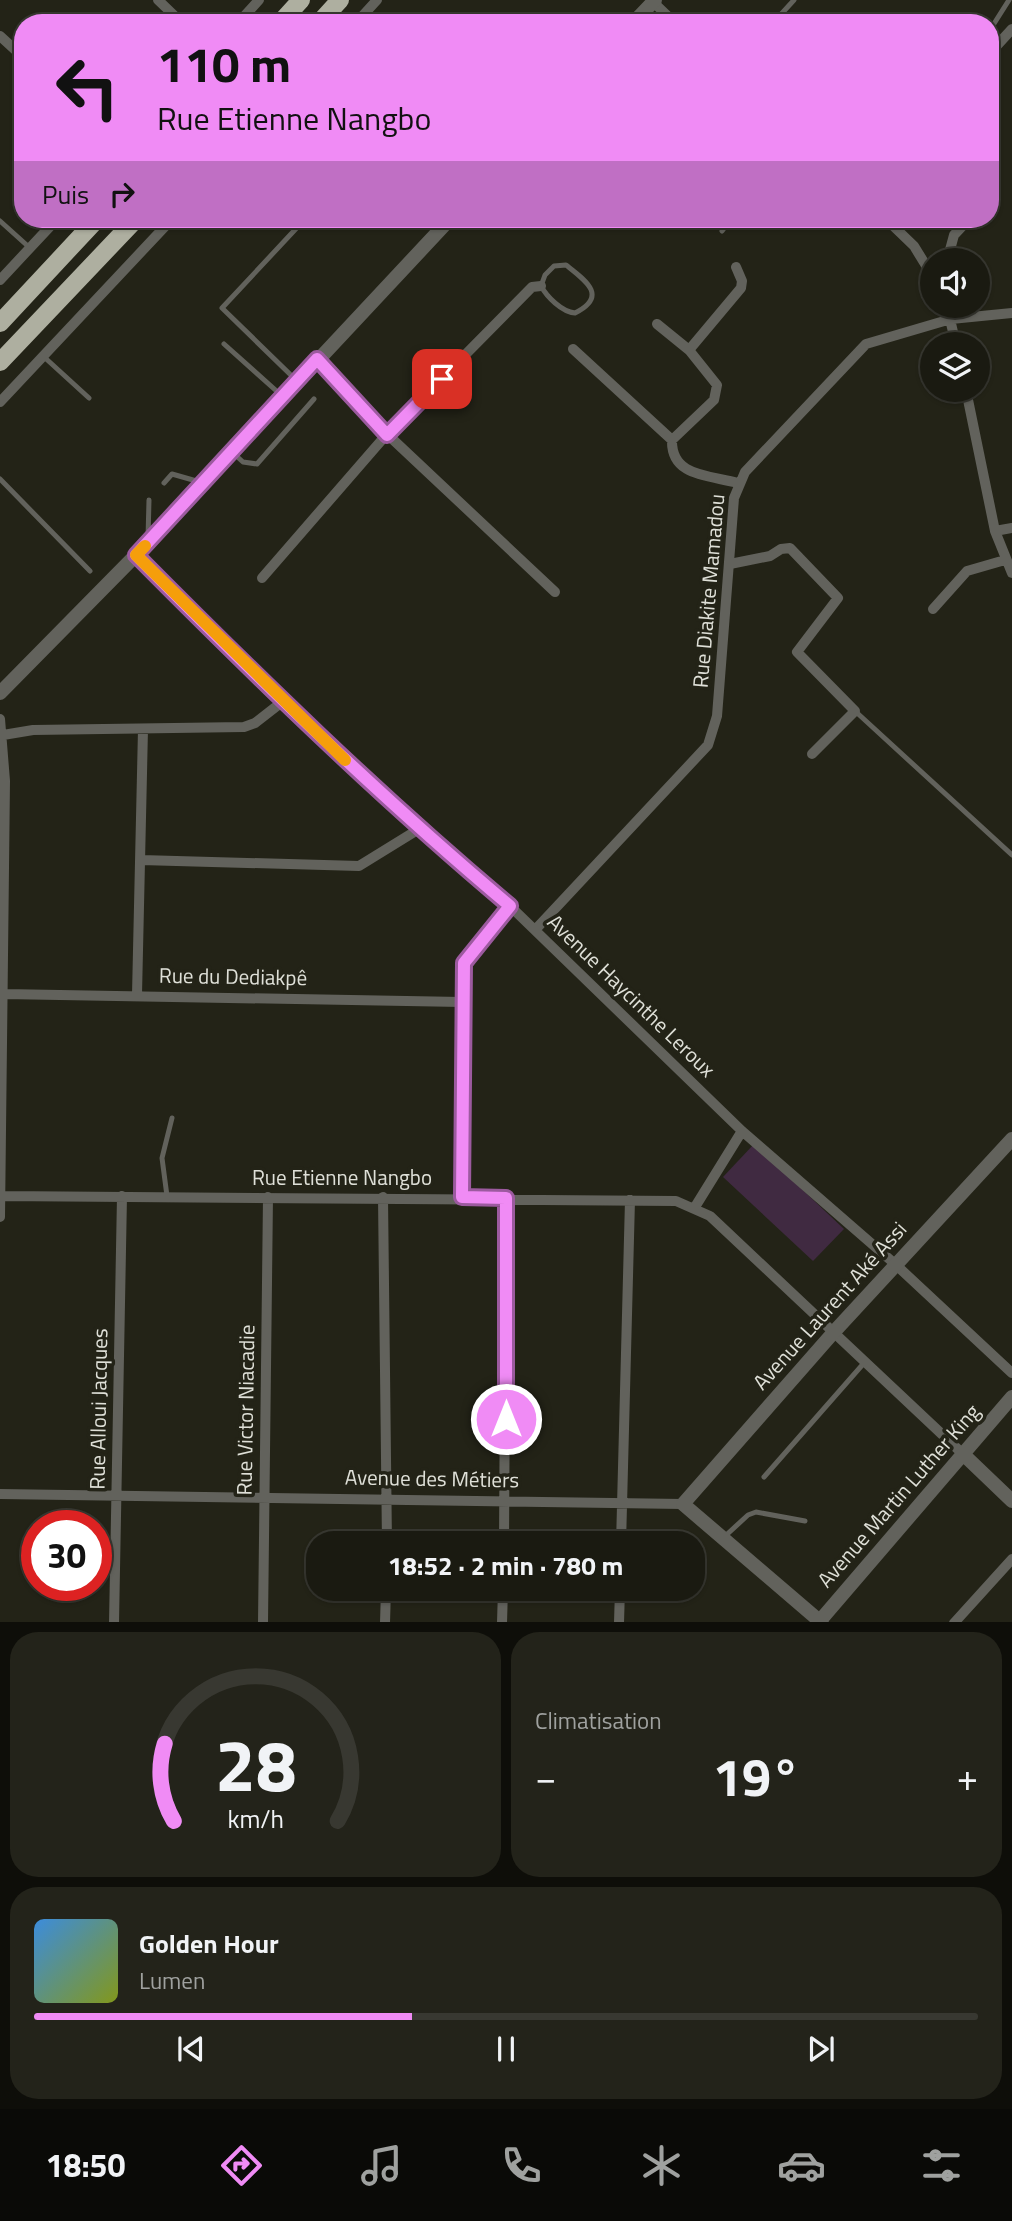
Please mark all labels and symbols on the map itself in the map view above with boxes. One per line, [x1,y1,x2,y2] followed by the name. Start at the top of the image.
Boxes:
[412,349,472,409] pin
[684,493,732,689] street label: Rue Diakite Mamadou
[540,906,723,1085] street label: Avenue Haycinthe Leroux
[159,959,307,993] street label: Rue du Dediakpê
[252,1161,432,1193] street label: Rue Etienne Nangbo
[745,1214,914,1397] street label: Avenue Laurent Aké Assi
[228,1324,262,1496] street label: Rue Victor Niacadie
[81,1328,115,1490] street label: Rue Alloui Jacques
[469,1382,543,1456] position arrow
[809,1396,987,1594] street label: Avenue Martin Luther King
[345,1460,519,1496] street label: Avenue des Métiers
[21,1510,112,1601] speed limit sign: 30

